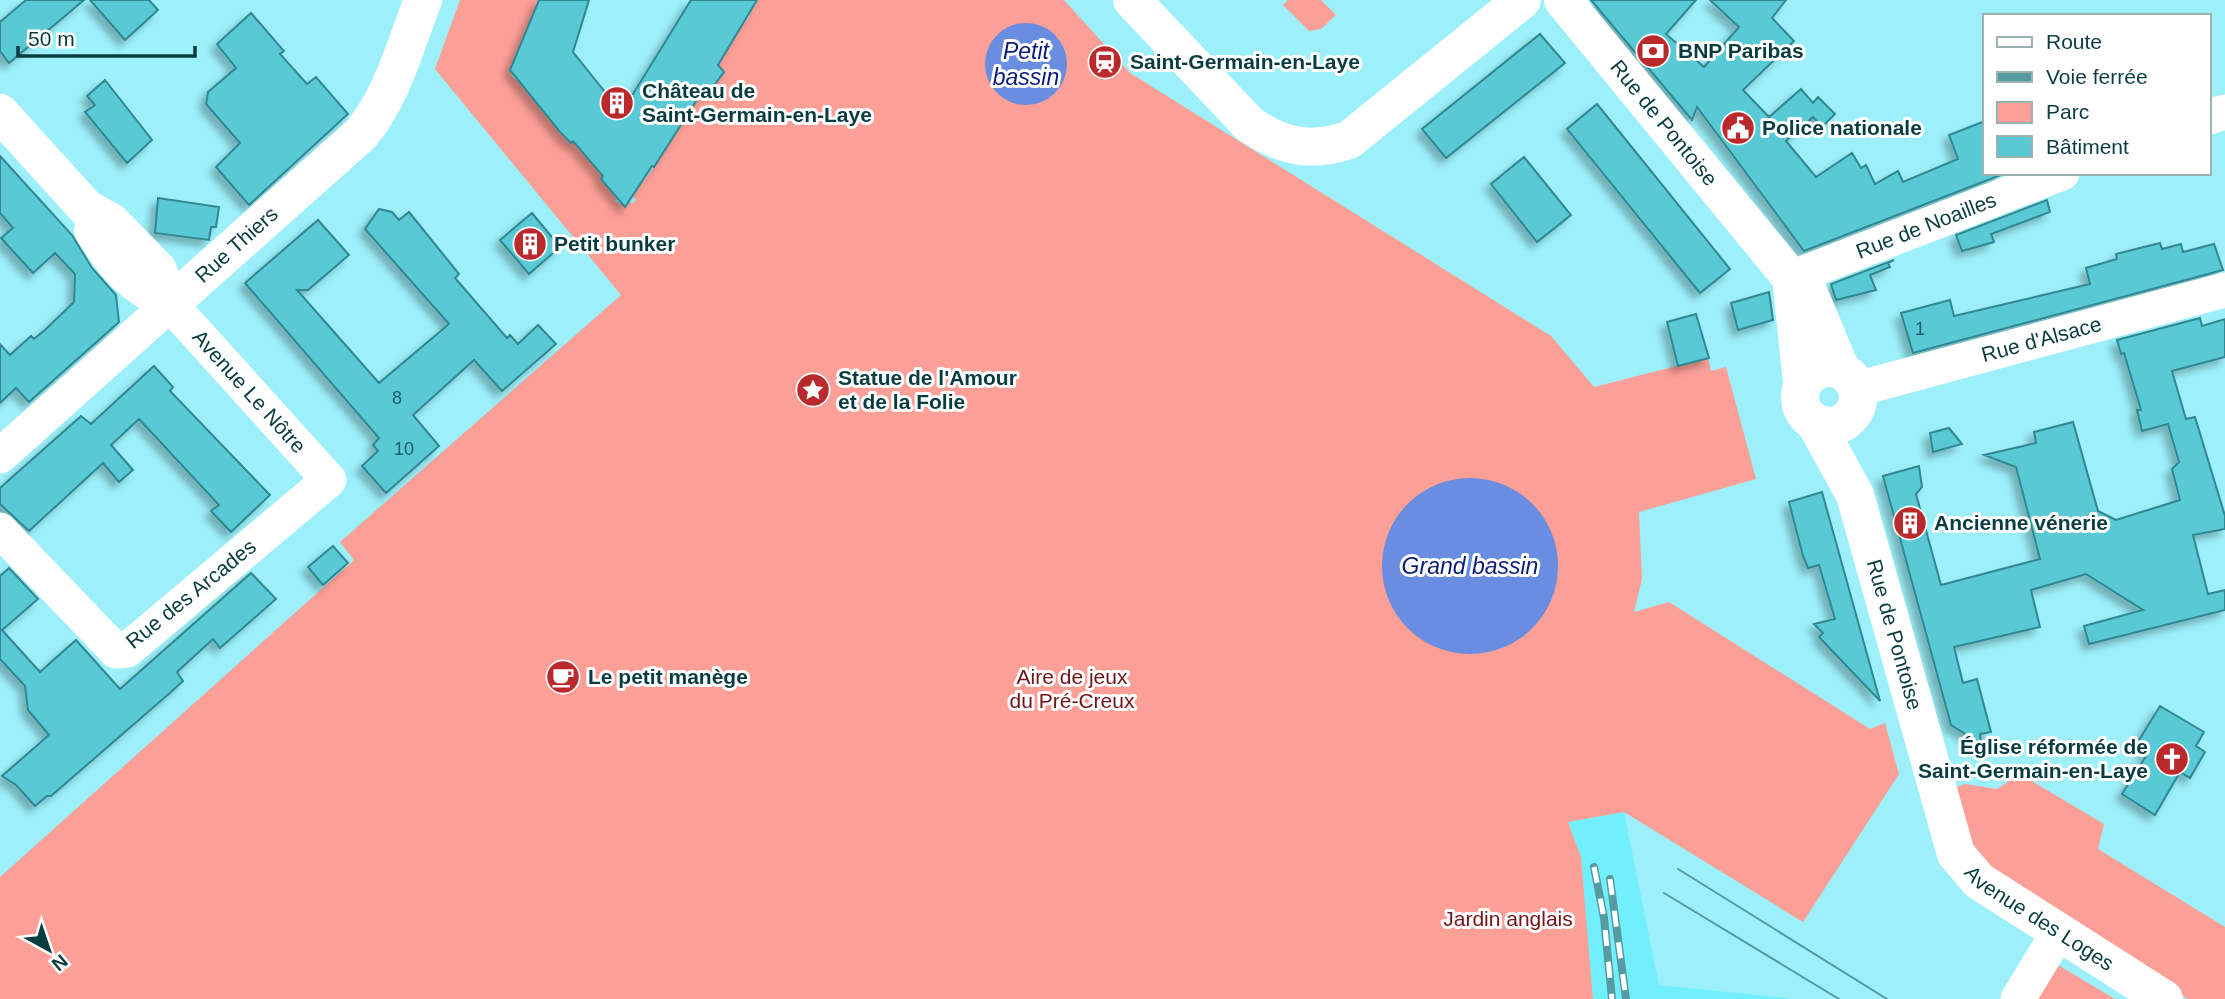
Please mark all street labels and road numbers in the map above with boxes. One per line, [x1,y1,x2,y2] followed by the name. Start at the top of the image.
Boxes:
[1606,55,1722,190] street label: Rue de Pontoise
[1853,188,1999,263] street label: Rue de Noailles
[190,202,282,287] street label: Rue Thiers
[1979,312,2104,366] street label: Rue d'Alsace
[188,325,311,457] street label: Avenue Le Nôtre
[121,534,260,653] street label: Rue des Arcades
[1863,557,1927,712] street label: Rue de Pontoise
[1960,861,2118,975] street label: Avenue des Loges

